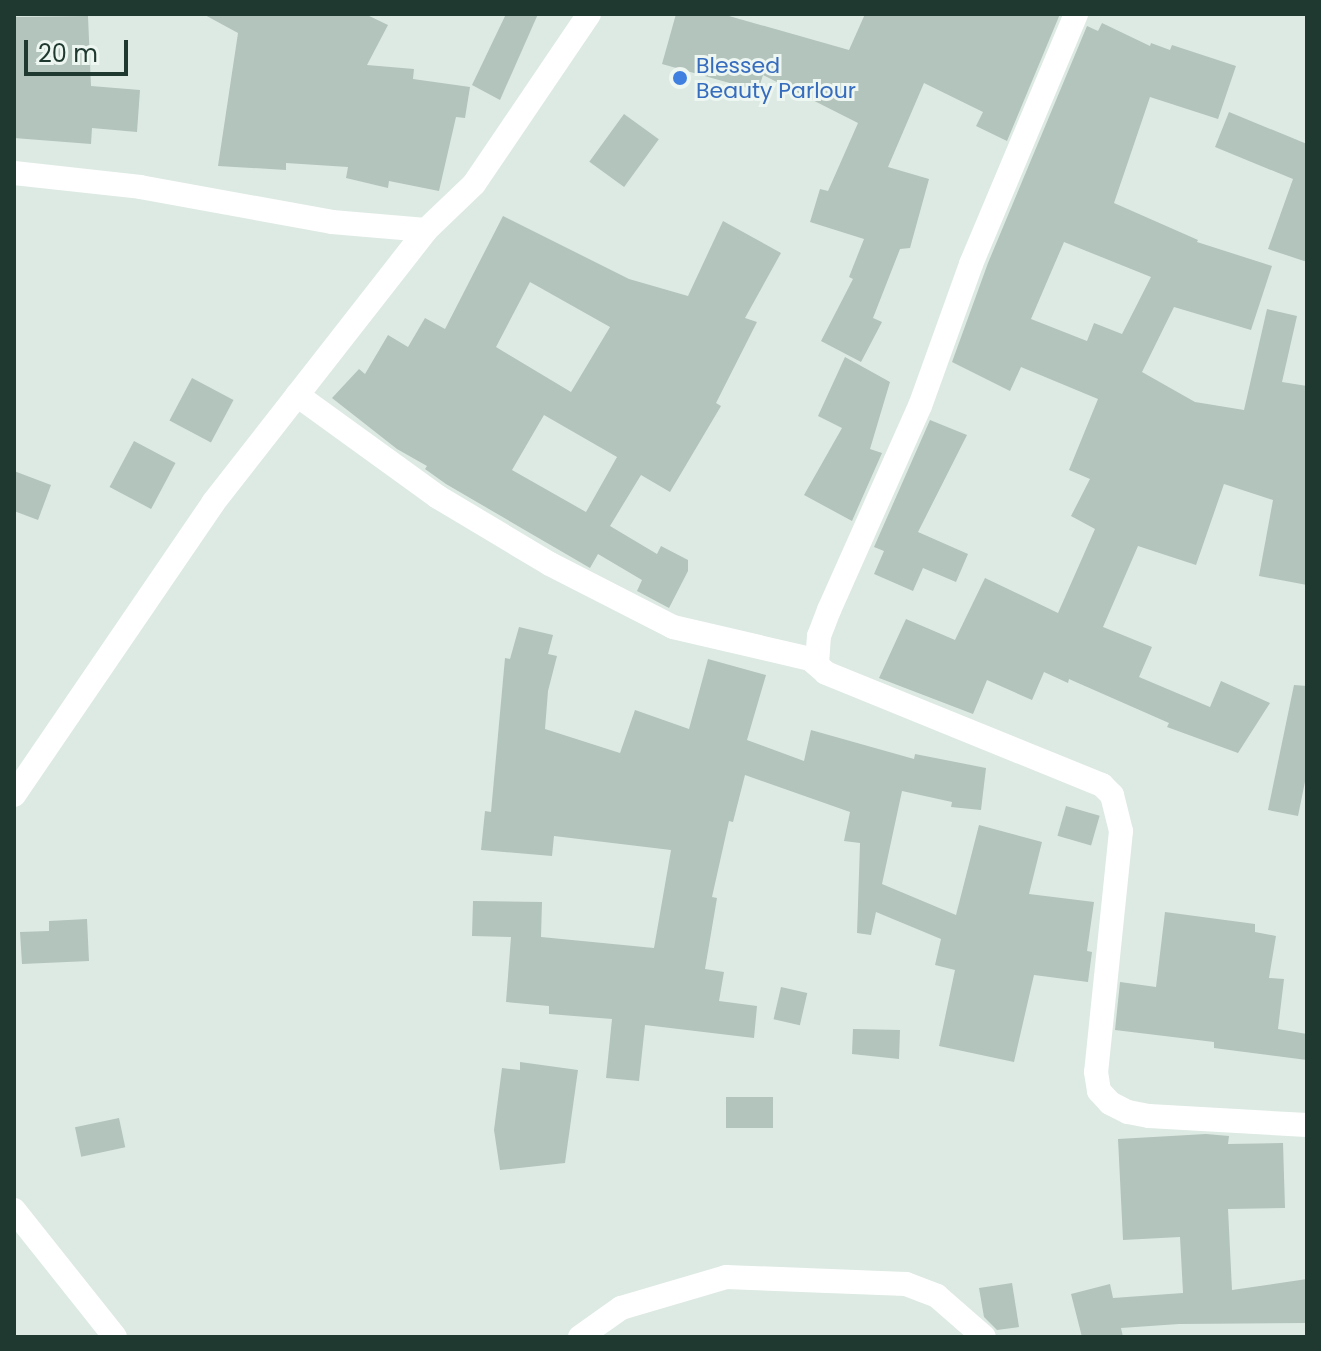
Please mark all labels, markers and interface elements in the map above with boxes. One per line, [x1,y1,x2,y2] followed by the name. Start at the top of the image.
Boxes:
[28,24,132,74] scale bar
[38,37,98,70] text: 20 m
[696,52,856,104] place label: Blessed Beauty Parlour
[671,69,689,87] marker: Blessed Beauty Parlour

